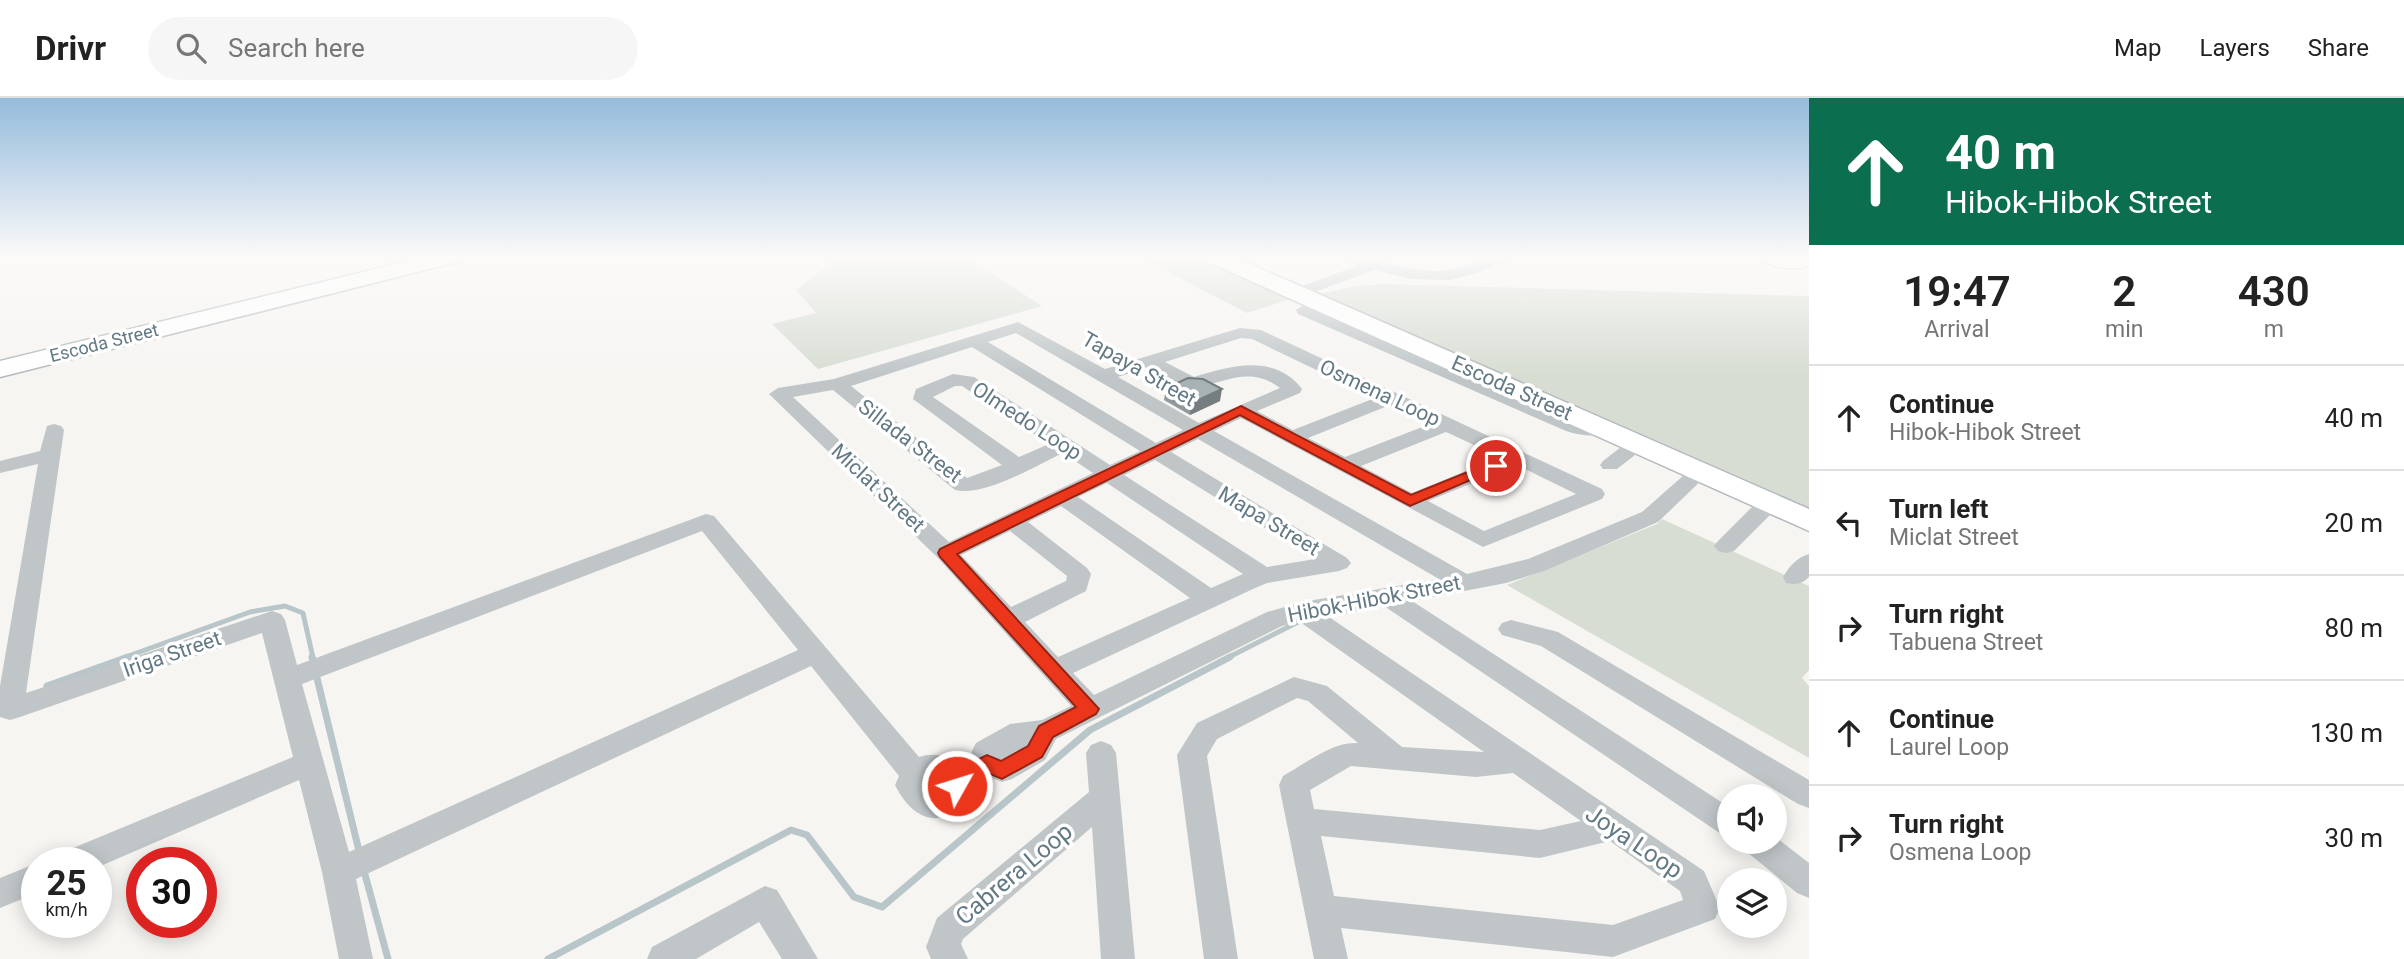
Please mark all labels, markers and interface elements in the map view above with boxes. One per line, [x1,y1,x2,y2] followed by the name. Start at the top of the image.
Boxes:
[148,17,638,80] search box
[35,29,106,68] text: Drivr
[172,29,210,67] icon: search
[228,33,365,63] text: Search here
[2114,34,2162,62] text: Map
[2200,34,2270,62] text: Layers
[2308,34,2369,62] text: Share
[1945,124,2056,181] text: 40 m
[1830,126,1921,217] icon: ahead
[1945,183,2212,221] text: Hibok-Hibok Street
[1903,267,2011,316] text: 19:47
[2112,267,2136,316] text: 2
[2238,267,2310,316] text: 430
[1924,316,1990,343] text: Arrival
[2105,316,2143,343] text: min
[2264,316,2284,343] text: m
[47,319,160,366] street label: Escoda Street
[1078,327,1200,411] street label: Tapaya Street
[1448,351,1576,425] street label: Escoda Street
[1316,355,1444,431] street label: Osmena Loop
[968,377,1086,465] street label: Olmedo Loop
[1889,389,1994,419] text: Continue
[854,394,966,488] street label: Sillada Street
[1830,399,1868,437] icon: ahead
[2325,403,2383,433] text: 40 m
[1889,419,2081,446] text: Hibok-Hibok Street
[1466,436,1526,496] pin
[827,439,930,537] street label: Miclat Street
[1477,447,1515,485] icon: arrive
[1214,481,1324,561] street label: Mapa Street
[1889,494,1988,524] text: Turn left
[1830,504,1868,542] icon: left
[2325,508,2383,538] text: 20 m
[1889,524,2019,551] text: Miclat Street
[1286,570,1463,628] street label: Hibok-Hibok Street
[1889,599,2004,629] text: Turn right
[1830,609,1868,647] icon: right
[2325,613,2383,643] text: 80 m
[120,626,224,682] street label: Iriga Street
[1889,629,2043,656] text: Tabuena Street
[1889,704,1994,734] text: Continue
[1830,714,1868,752] icon: ahead
[2310,718,2383,748] text: 130 m
[1889,734,2009,761] text: Laurel Loop
[920,749,994,823] position arrow
[1717,784,1787,938] map controls
[1717,784,1787,854] button: sound
[1580,799,1688,885] street label: Joya Loop
[1889,809,2004,839] text: Turn right
[950,817,1078,931] street label: Cabrera Loop
[1830,819,1868,857] icon: right
[2325,823,2383,853] text: 30 m
[1889,839,2032,866] text: Osmena Loop
[126,847,217,938] speed limit sign: 30
[46,863,87,904] text: 25
[1717,868,1787,938] button: layers
[45,899,88,920] text: km/h

